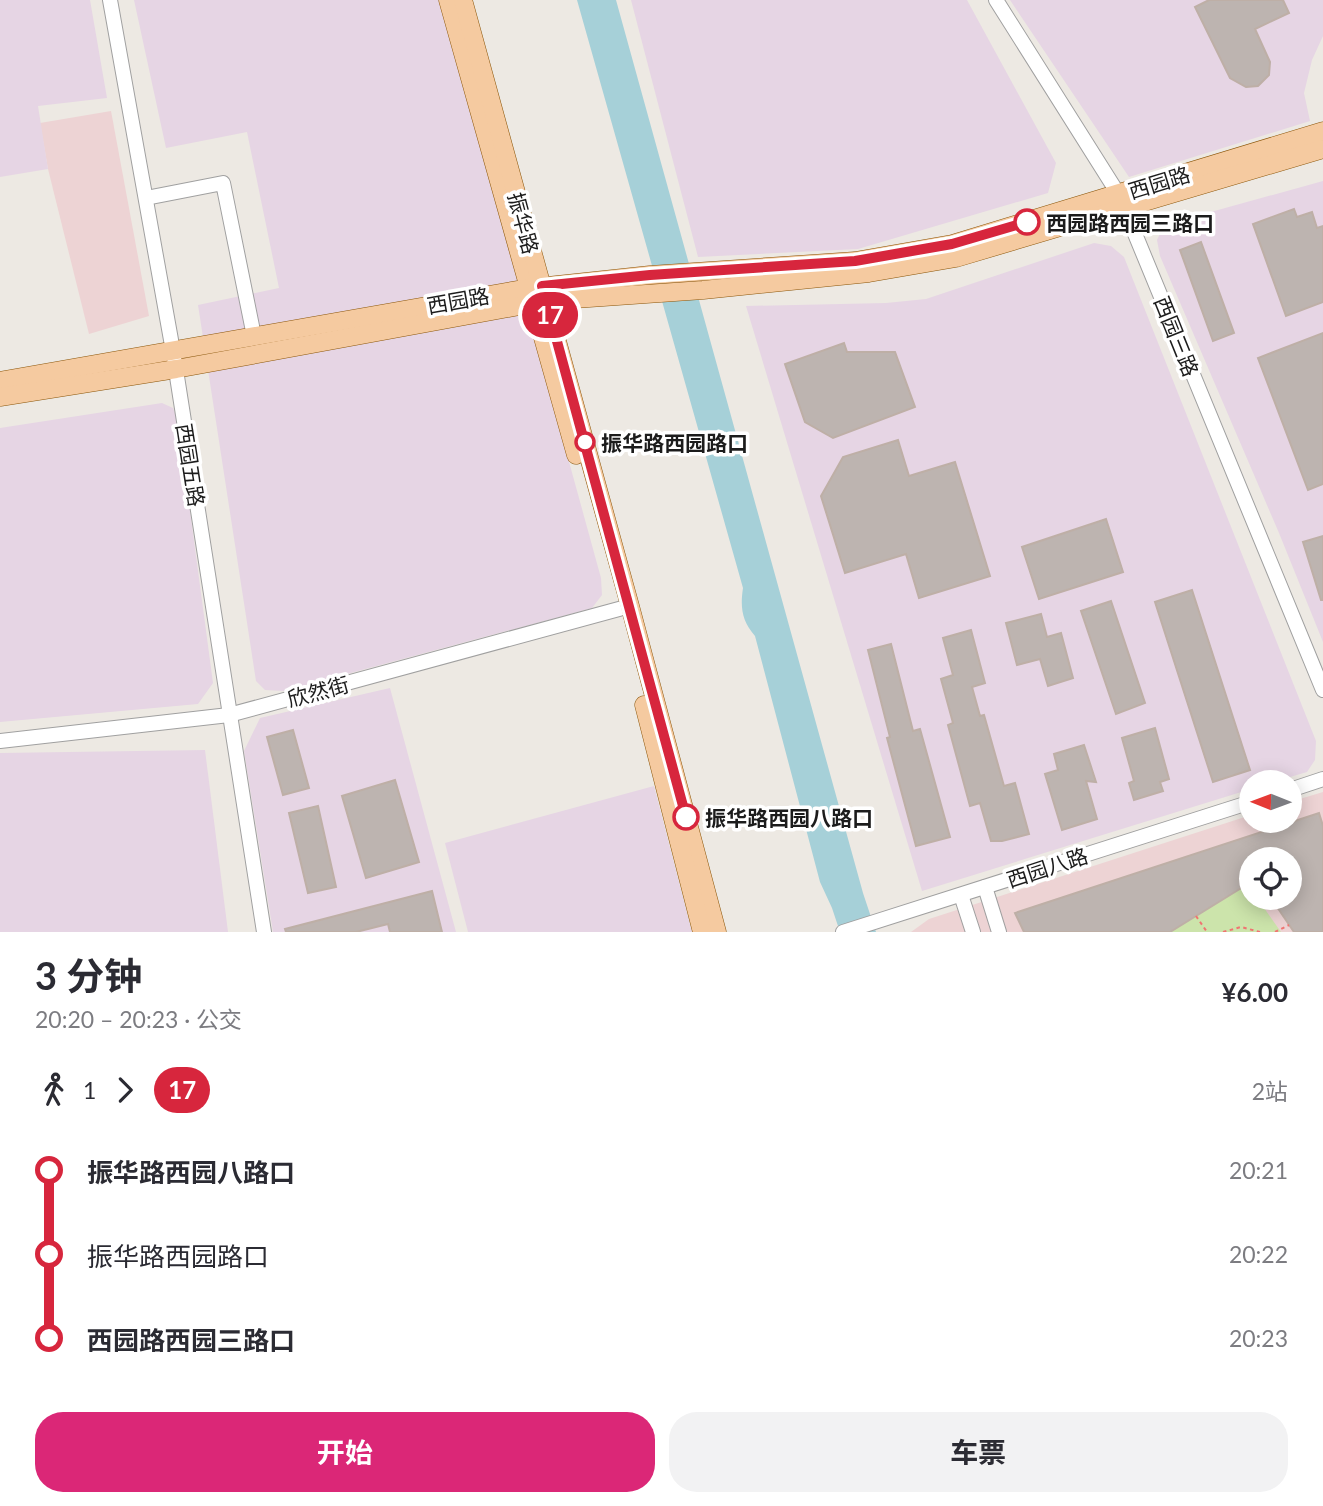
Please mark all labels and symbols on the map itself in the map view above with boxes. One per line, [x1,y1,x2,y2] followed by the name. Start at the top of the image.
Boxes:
[1125,161,1193,203] street label: 西园路
[504,189,544,257] street label: 振华路
[1014,209,1040,235] marker: 西园路西园三路口
[1046,210,1214,235] place label: 西园路西园三路口
[425,282,491,318] street label: 西园路
[518,292,582,338] line badge: 17
[1150,292,1204,380] street label: 西园三路
[172,422,210,508] street label: 西园五路
[601,430,748,455] place label: 振华路西园路口
[575,432,595,452] marker: 振华路西园路口
[284,671,352,711] street label: 欣然街
[1239,770,1302,833] north arrow
[673,804,699,830] marker: 振华路西园八路口
[705,805,873,830] place label: 振华路西园八路口
[1003,842,1091,892] street label: 西园八路

